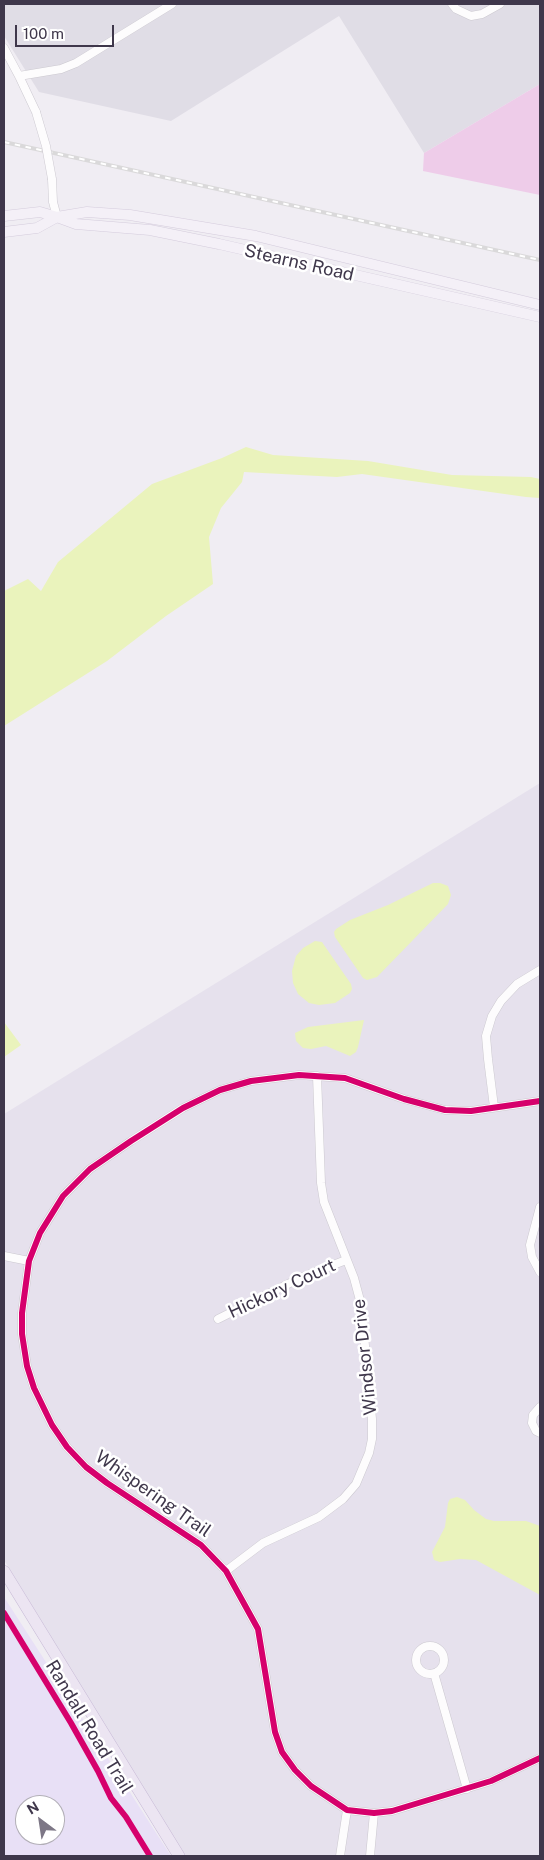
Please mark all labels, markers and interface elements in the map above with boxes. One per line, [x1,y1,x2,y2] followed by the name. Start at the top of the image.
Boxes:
[18,15,116,47] scale bar
[23,25,64,42] text: 100 m
[242,240,356,286] street label: Stearns Road
[225,1255,339,1323] street label: Hickory Court
[348,1298,382,1416] street label: Windsor Drive
[91,1446,215,1542] street label: Whispering Trail
[41,1656,137,1798] street label: Randall Road Trail
[15,1795,65,1845] north arrow
[24,1798,42,1818] text: N

